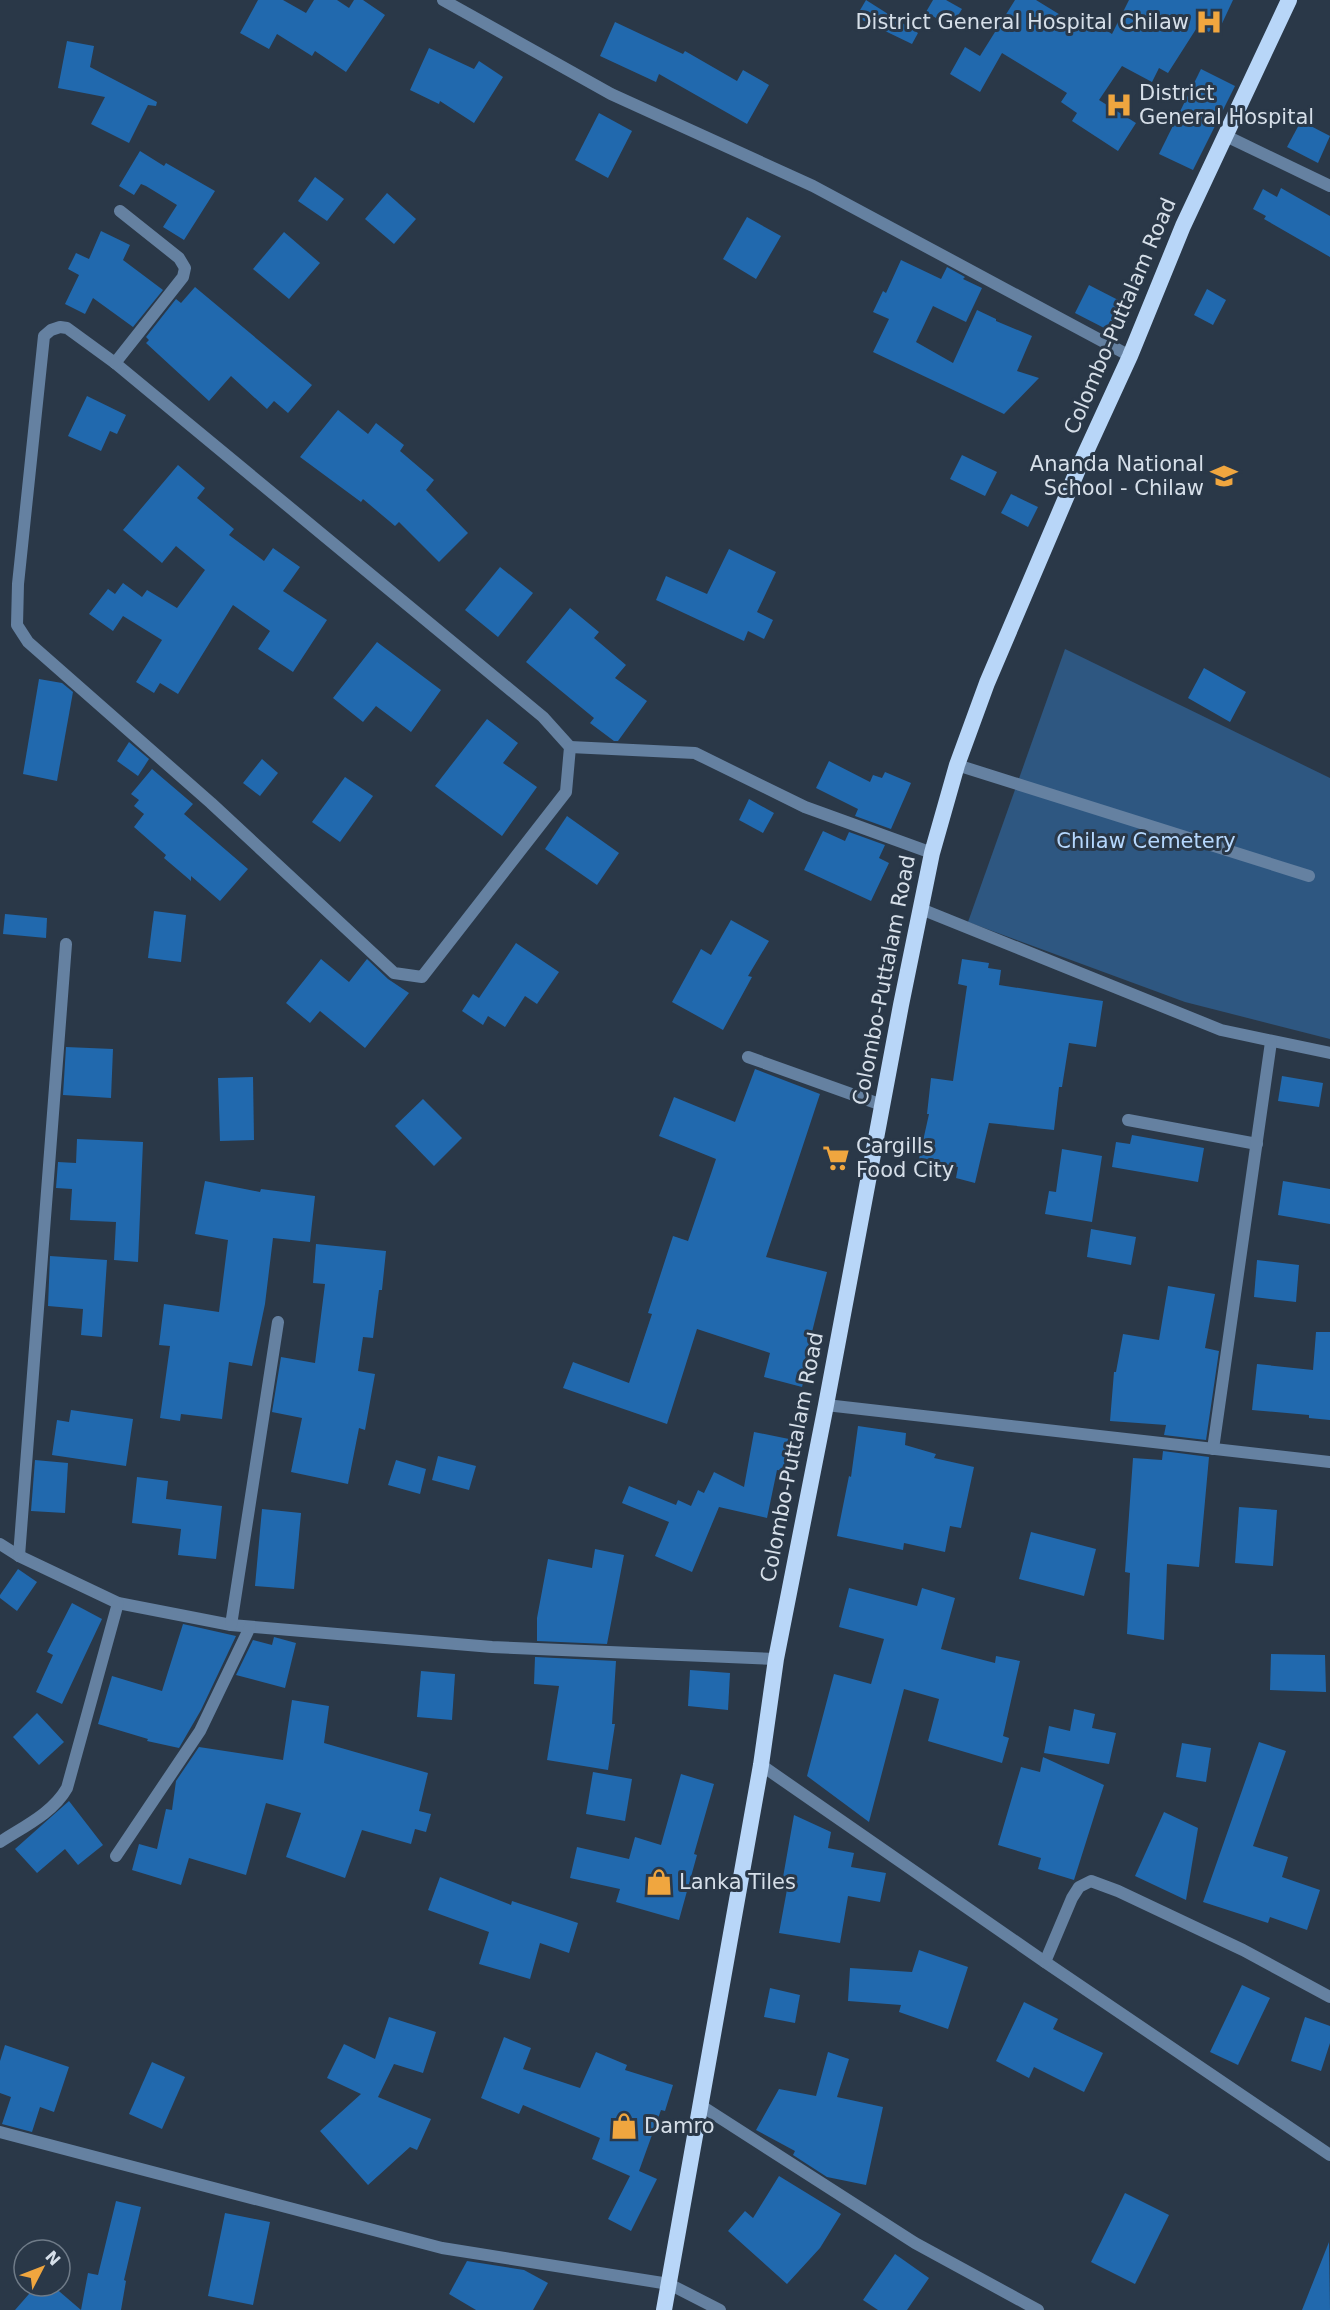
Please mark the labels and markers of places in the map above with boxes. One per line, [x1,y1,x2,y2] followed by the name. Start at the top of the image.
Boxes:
[1194,7,1224,37] hospital icon: District General Hospital Chilaw
[855,10,1189,34] place label: District General Hospital Chilaw
[1139,81,1314,129] place label: District General Hospital
[1104,90,1134,120] hospital icon: District General Hospital
[1030,452,1204,500] place label: Ananda National School - Chilaw
[1209,461,1239,491] school or university icon: Ananda National School - Chilaw
[856,1134,954,1182] place label: Cargills Food City
[821,1143,851,1173] supermarket icon: Cargills Food City
[644,1867,674,1897] shop icon: Lanka Tiles
[679,1870,796,1894] place label: Lanka Tiles
[609,2111,639,2141] shop icon: Damro
[644,2114,715,2138] place label: Damro

